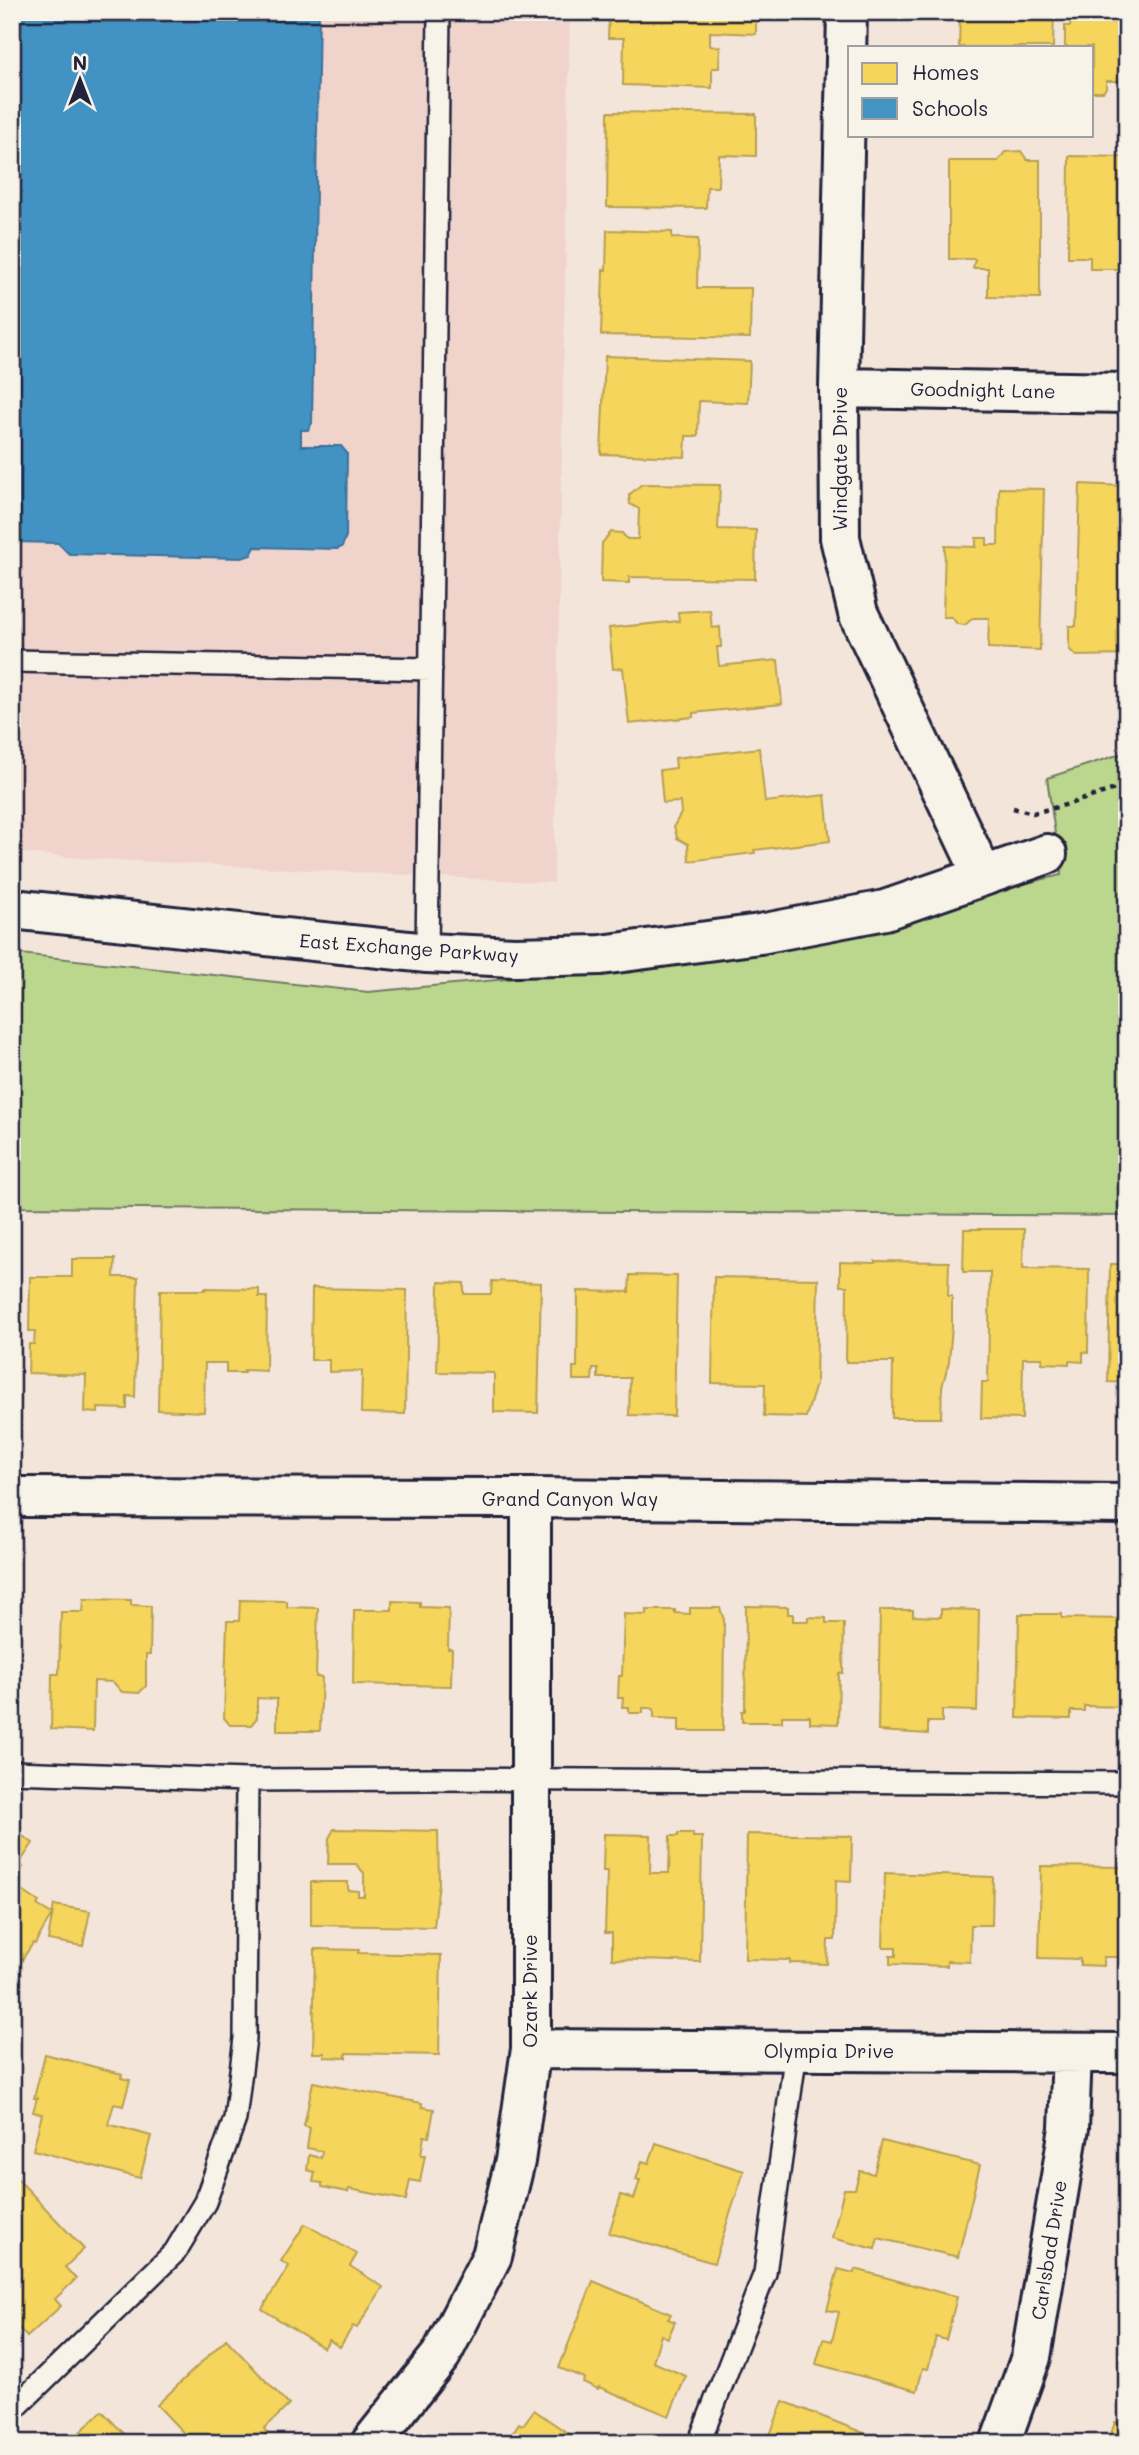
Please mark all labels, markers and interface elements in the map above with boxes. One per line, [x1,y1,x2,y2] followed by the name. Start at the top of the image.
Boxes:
[46,46,116,116] north arrow
[848,46,1094,136] legend
[73,50,87,75] text: N
[912,58,979,85] text: Homes
[912,94,988,121] text: Schools
[910,376,1056,403] street label: Goodnight Lane
[827,387,852,531] street label: Windgate Drive
[299,927,519,968] street label: East Exchange Parkway
[482,1486,658,1511] street label: Grand Canyon Way
[517,1934,542,2048] street label: Ozark Drive
[764,2038,894,2063] street label: Olympia Drive
[1025,2178,1072,2322] street label: Carlsbad Drive

